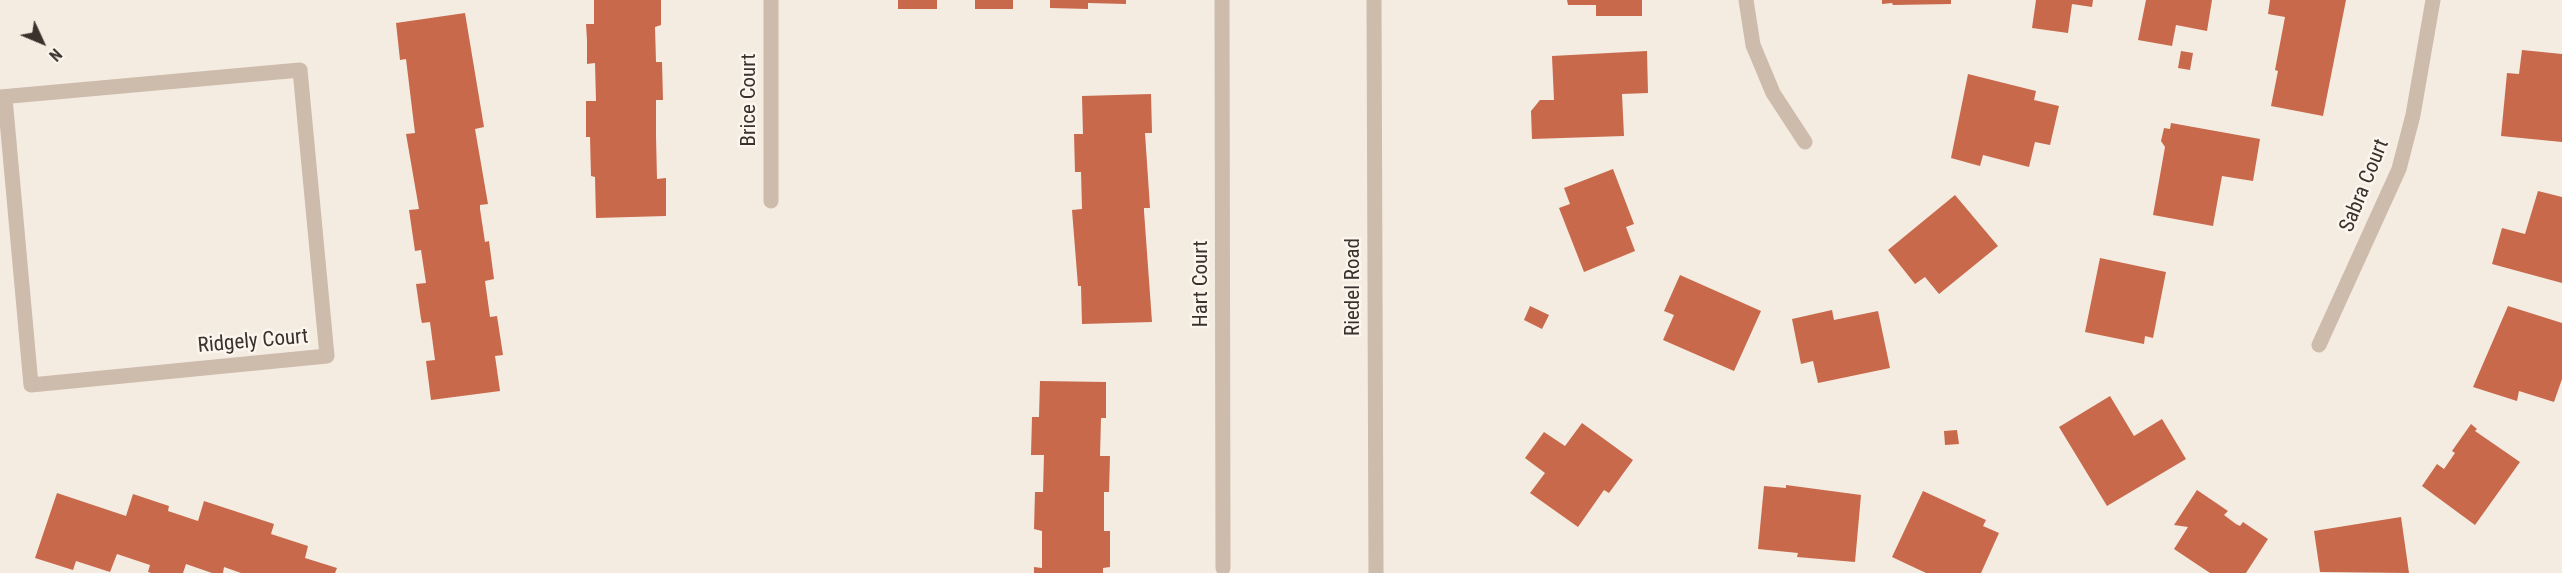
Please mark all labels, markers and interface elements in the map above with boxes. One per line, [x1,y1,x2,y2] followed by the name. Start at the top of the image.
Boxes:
[12,12,72,72] north arrow
[45,45,66,65] text: N
[737,54,763,146] street label: Brice Court
[2335,136,2395,236] street label: Sabra Court
[1341,238,1367,336] street label: Riedel Road
[1189,241,1215,327] street label: Hart Court
[197,325,309,359] street label: Ridgely Court

